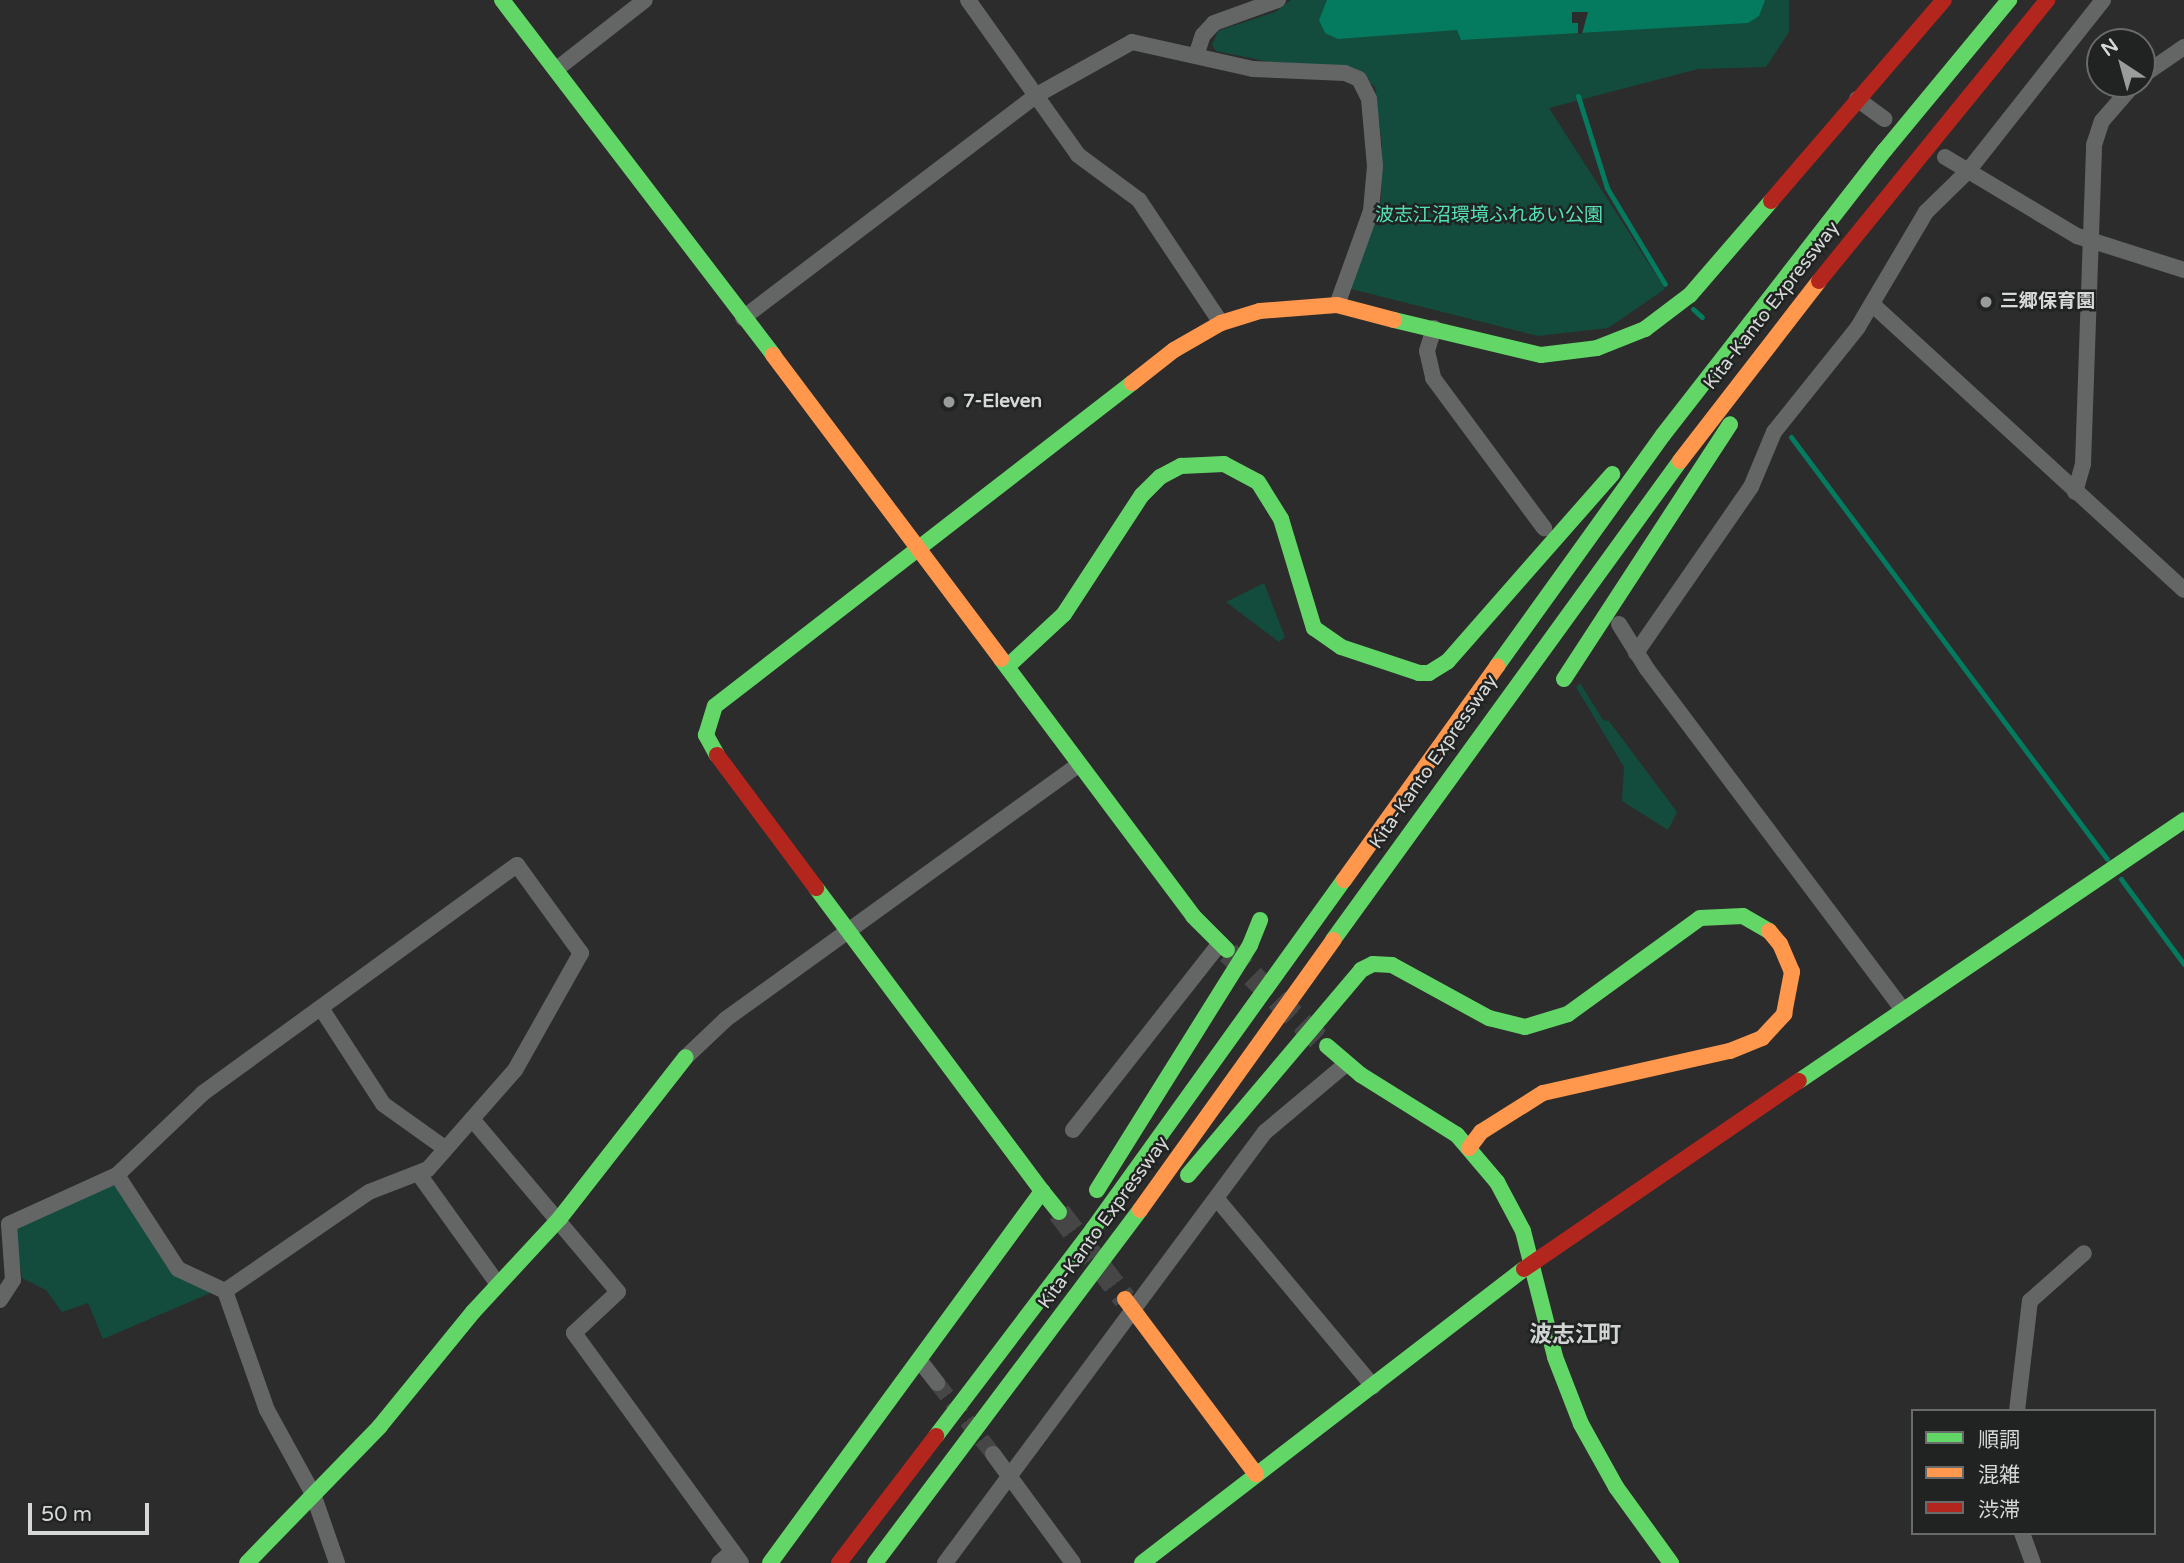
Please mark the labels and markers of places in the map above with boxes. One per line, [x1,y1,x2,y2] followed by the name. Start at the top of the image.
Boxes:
[2000,291,2095,313] place label: 三郷保育園
[1978,294,1994,310] marker: 三郷保育園
[963,391,1042,413] place label: 7-Eleven
[941,394,957,410] marker: 7-Eleven

